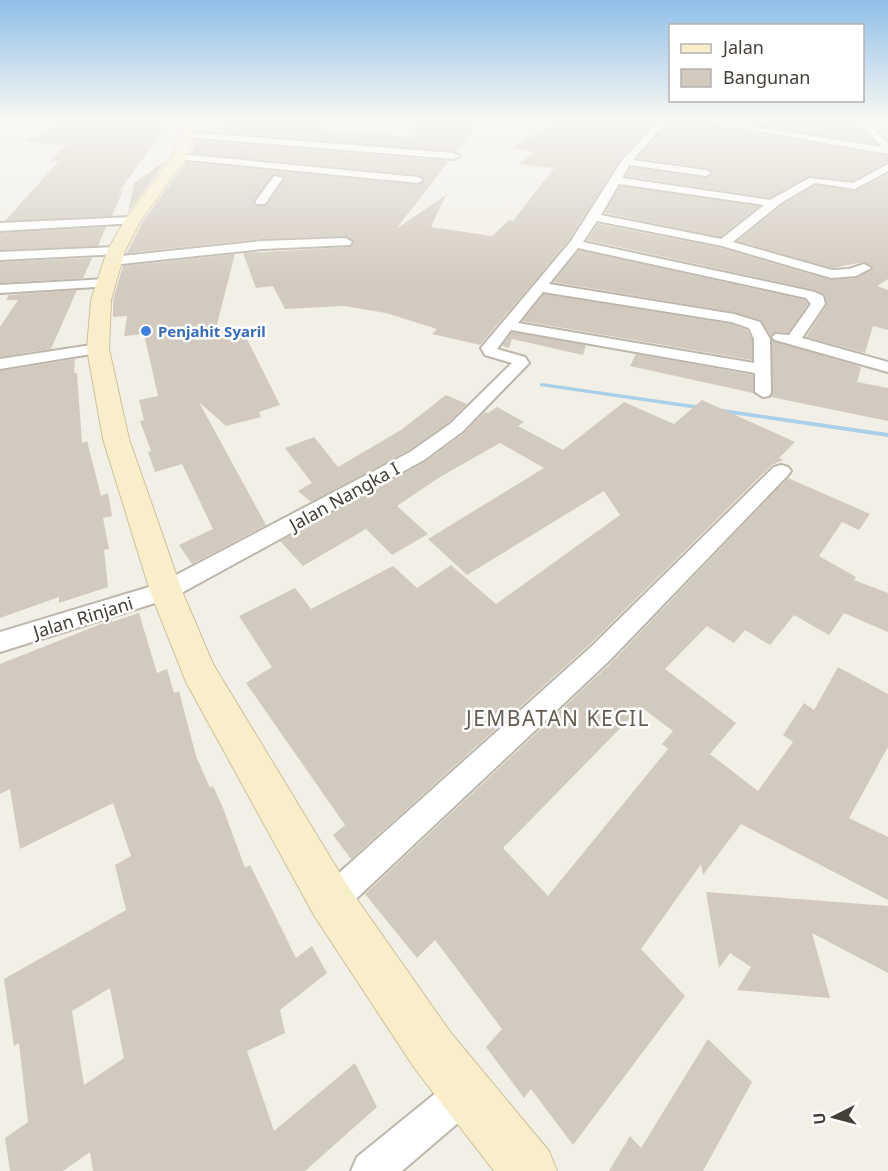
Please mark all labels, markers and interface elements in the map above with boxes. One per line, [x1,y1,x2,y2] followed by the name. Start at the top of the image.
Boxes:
[669,24,864,102] legend
[721,35,764,59] text: Jalan
[723,65,810,89] text: Bangunan
[158,321,266,341] place label: Penjahit Syaril
[139,324,153,338] marker: Penjahit Syaril
[283,456,403,537] street label: Jalan Nangka I
[28,590,136,644] street label: Jalan Rinjani
[464,704,650,732] district label: JEMBATAN KECIL
[804,1087,864,1147] north arrow
[808,1111,831,1126] text: U

